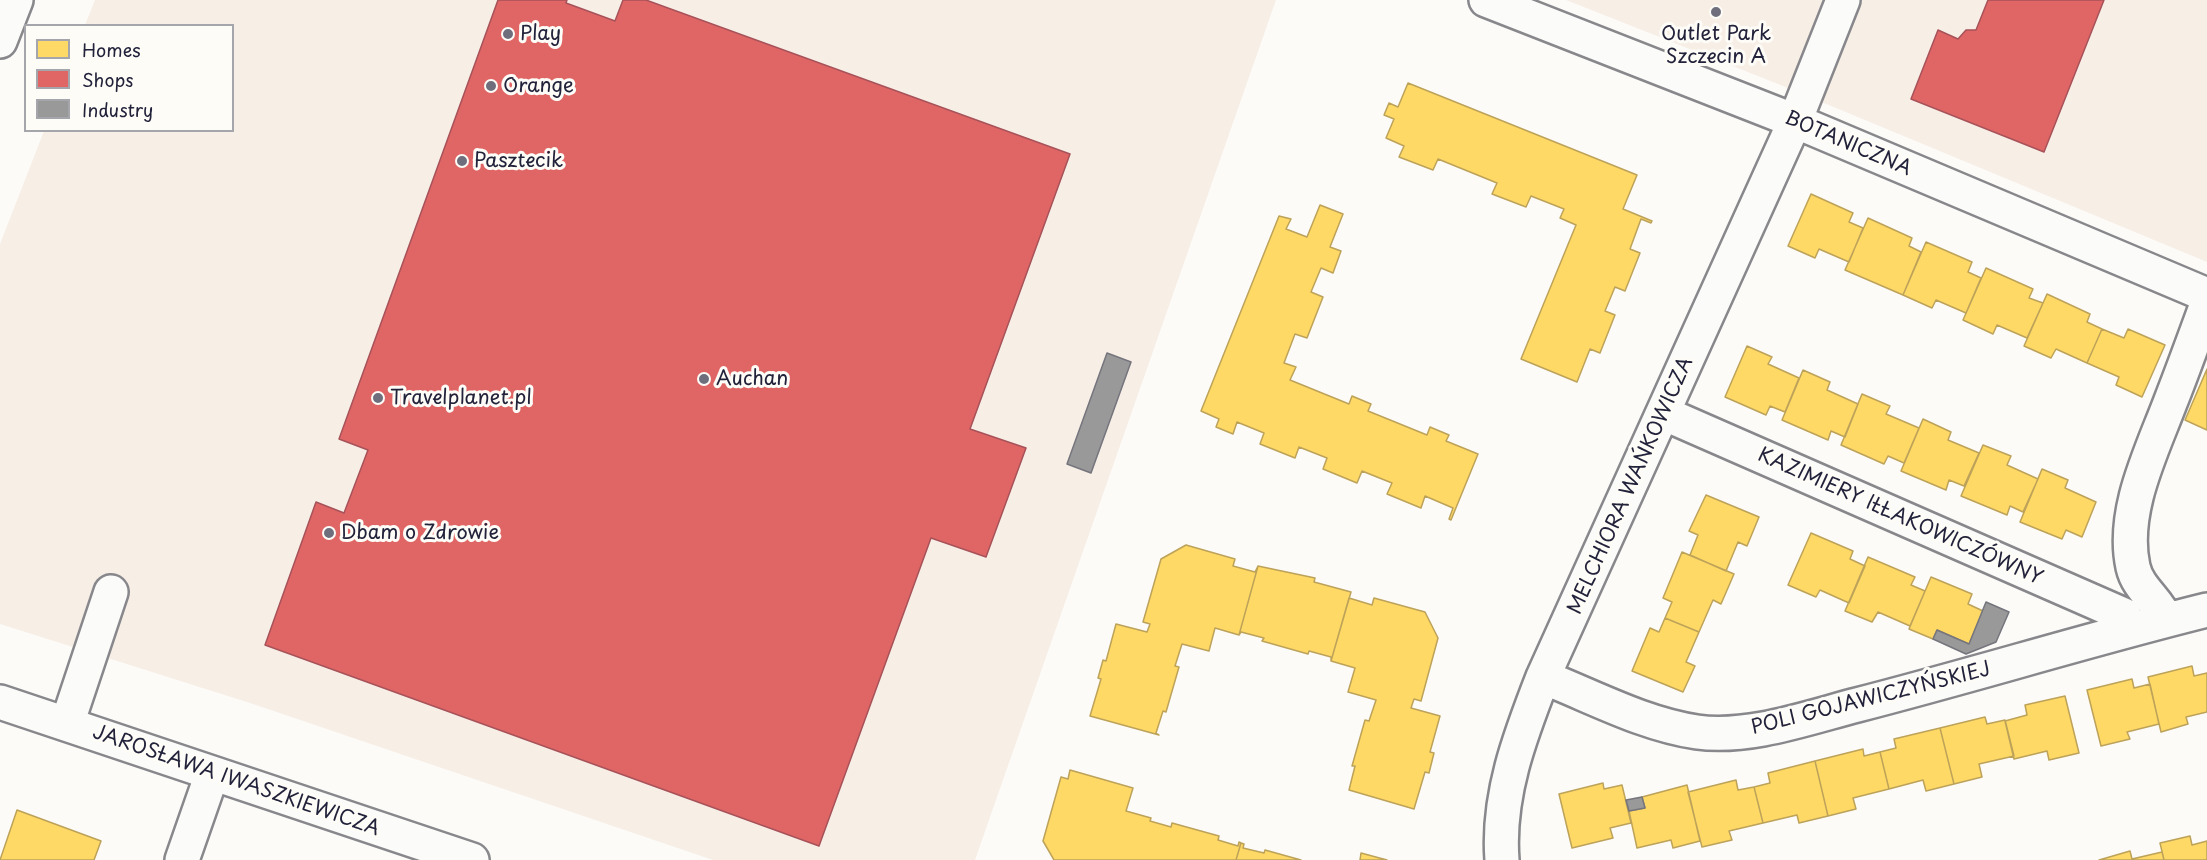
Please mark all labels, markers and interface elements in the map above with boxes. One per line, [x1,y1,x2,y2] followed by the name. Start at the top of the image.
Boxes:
[1709,5,1723,19] marker: Outlet Park Szczecin A
[520,22,561,46] place label: Play
[1661,22,1771,69] place label: Outlet Park Szczecin A
[24,24,234,132] legend
[501,27,515,41] marker: Play
[82,36,140,63] text: Homes
[82,66,133,93] text: Shops
[503,74,574,98] place label: Orange
[484,79,498,93] marker: Orange
[82,96,153,123] text: Industry
[1781,107,1915,181] street label: BOTANICZNA
[474,149,563,173] place label: Pasztecik
[455,154,469,168] marker: Pasztecik
[1563,354,1699,618] street label: MELCHIORA WAŃKOWICZA
[716,367,788,391] place label: Auchan
[697,372,711,386] marker: Auchan
[390,386,532,410] place label: Travelplanet.pl
[371,391,385,405] marker: Travelplanet.pl
[1754,443,2046,591] street label: KAZIMIERY IŁŁAKOWICZÓWNY
[341,521,499,545] place label: Dbam o Zdrowie
[322,526,336,540] marker: Dbam o Zdrowie
[1749,658,1993,740] street label: POLI GOJAWICZYŃSKIEJ
[89,720,383,842] street label: JAROSŁAWA IWASZKIEWICZA

